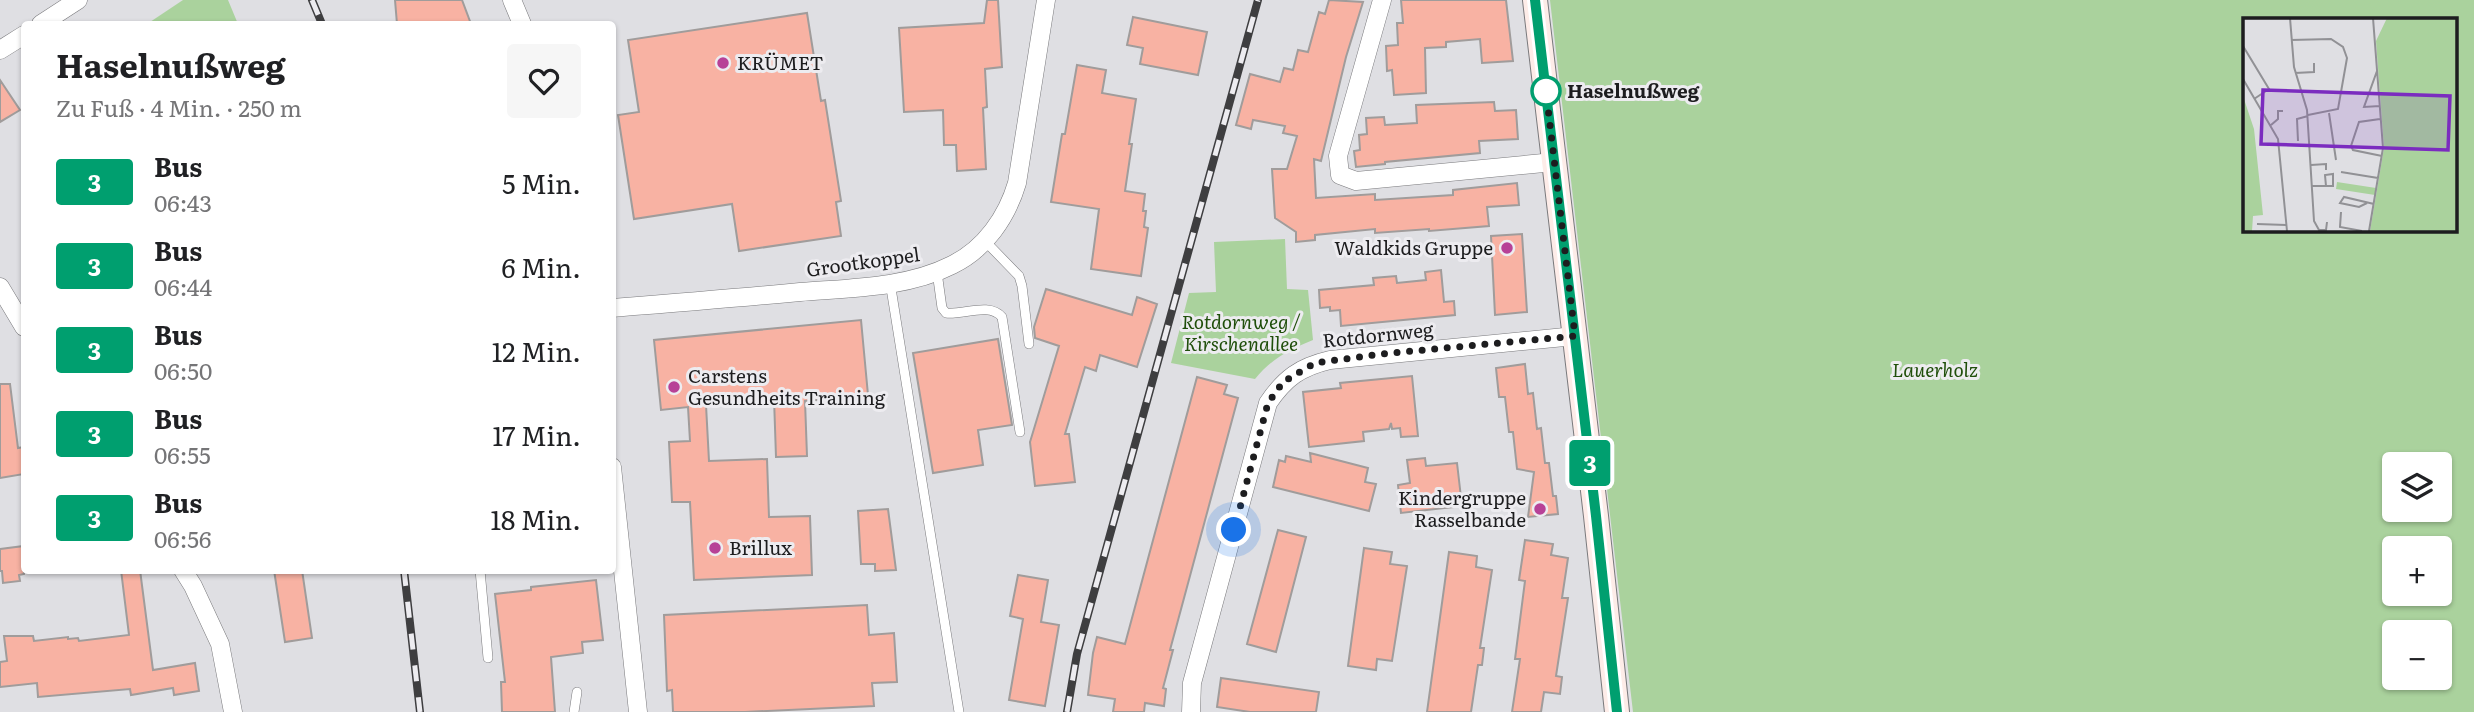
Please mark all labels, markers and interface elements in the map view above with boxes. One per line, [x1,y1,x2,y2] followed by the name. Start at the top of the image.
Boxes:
[2243,18,2456,231] inset map
[56,39,286,88] text: Haselnußweg
[507,44,581,118] button: heart
[737,48,824,76] place label: KRÜMET
[715,55,731,71] marker: KRÜMET
[1531,76,1561,106] marker: Haselnußweg
[1567,76,1700,104] place label: Haselnußweg
[56,90,302,124] text: Zu Fuß · 4 Min. · 250 m
[154,146,202,185] text: Bus
[502,163,581,202] text: 5 Min.
[88,164,101,199] text: 3
[154,185,212,219] text: 06:43
[154,230,202,269] text: Bus
[1334,233,1493,261] place label: Waldkids Gruppe
[804,239,921,283] street label: Grootkoppel
[1499,240,1515,256] marker: Waldkids Gruppe
[501,247,581,286] text: 6 Min.
[88,248,101,283] text: 3
[154,269,212,303] text: 06:44
[1181,307,1301,357] park label: Rotdornweg / Kirschenallee
[154,314,202,353] text: Bus
[1321,314,1435,354] street label: Rotdornweg
[492,331,581,370] text: 12 Min.
[88,332,101,367] text: 3
[154,353,212,387] text: 06:50
[1892,355,1978,383] park label: Lauerholz
[688,361,886,411] place label: Carstens Gesundheits Training
[666,379,682,395] marker: Carstens Gesundheits Training
[154,398,202,437] text: Bus
[492,415,581,454] text: 17 Min.
[88,416,101,451] text: 3
[154,437,211,471] text: 06:55
[1567,440,1613,486] line badge: 3
[1583,445,1597,480] text: 3
[2382,452,2452,690] map controls
[2382,452,2452,522] button: layers
[154,482,202,521] text: Bus
[1398,483,1526,533] place label: Kindergruppe Rasselbande
[491,499,581,538] text: 18 Min.
[88,500,101,535] text: 3
[1532,501,1548,517] marker: Kindergruppe Rasselbande
[1216,512,1251,547] your location
[154,521,211,555] text: 06:56
[729,533,792,561] place label: Brillux
[2382,536,2452,606] button: +
[707,540,723,556] marker: Brillux
[2382,620,2452,690] button: −

